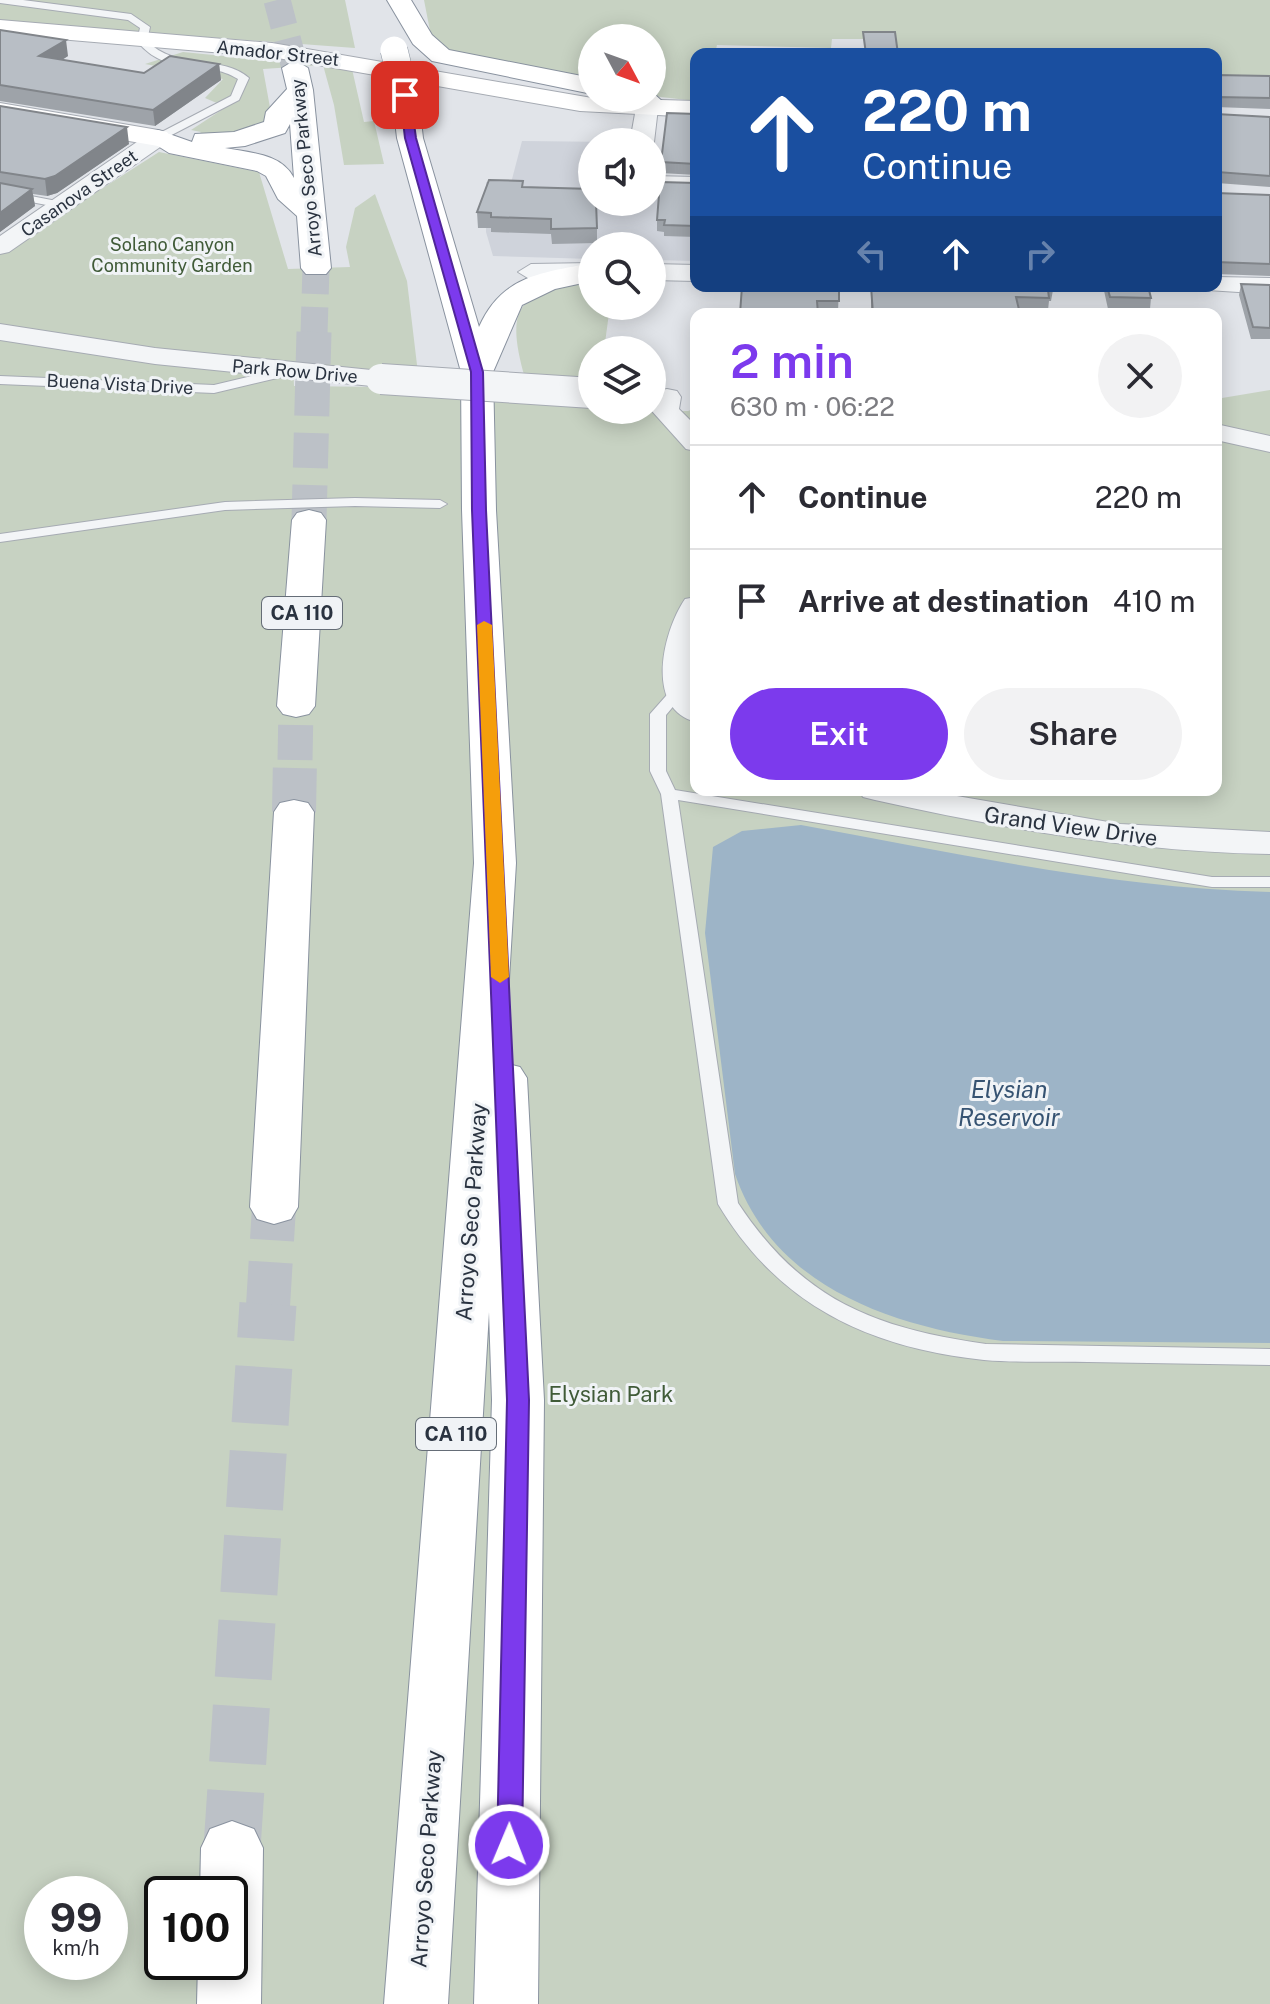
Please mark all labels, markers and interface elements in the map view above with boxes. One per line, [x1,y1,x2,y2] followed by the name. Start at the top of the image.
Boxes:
[578,24,666,112] north arrow
[578,24,666,424] map controls
[216,36,340,70] street label: Amador Street
[371,61,439,129] pin
[383,73,427,117] icon: arrive
[286,78,326,258] street label: Arroyo Seco Parkway
[862,78,1032,144] text: 220 m
[730,80,834,184] icon: ahead
[578,128,666,216] button: sound
[17,145,141,241] street label: Casanova Street
[862,145,1012,187] text: Continue
[578,232,666,320] button: search
[850,232,894,276] icon: left
[934,232,978,276] icon: ahead
[1018,232,1062,276] icon: right
[91,234,253,276] park label: Solano Canyon Community Garden
[730,332,854,389] text: 2 min
[1098,334,1182,418] button: close
[578,336,666,424] button: layers
[231,355,359,387] street label: Park Row Drive
[46,370,194,398] street label: Buena Vista Drive
[730,391,895,422] text: 630 m · 06:22
[730,475,774,519] icon: ahead
[798,479,928,515] text: Continue
[1095,479,1182,515] text: 220 m
[730,579,774,623] icon: arrive
[798,583,1089,619] text: Arrive at destination
[1113,583,1195,619] text: 410 m
[262,597,342,629] road number: CA 110
[730,688,948,780] button: Exit
[964,688,1182,780] button: Share
[983,801,1159,851] street label: Grand View Drive
[958,1075,1061,1131] water label: Elysian Reservoir
[450,1102,492,1322] street label: Arroyo Seco Parkway
[549,1381,673,1407] park label: Elysian Park
[416,1418,496,1450] road number: CA 110
[405,1749,447,1969] street label: Arroyo Seco Parkway
[467,1803,551,1887] position arrow
[144,1876,248,1980] speed limit sign: 100
[50,1894,102,1941] text: 99
[52,1936,100,1960] text: km/h

